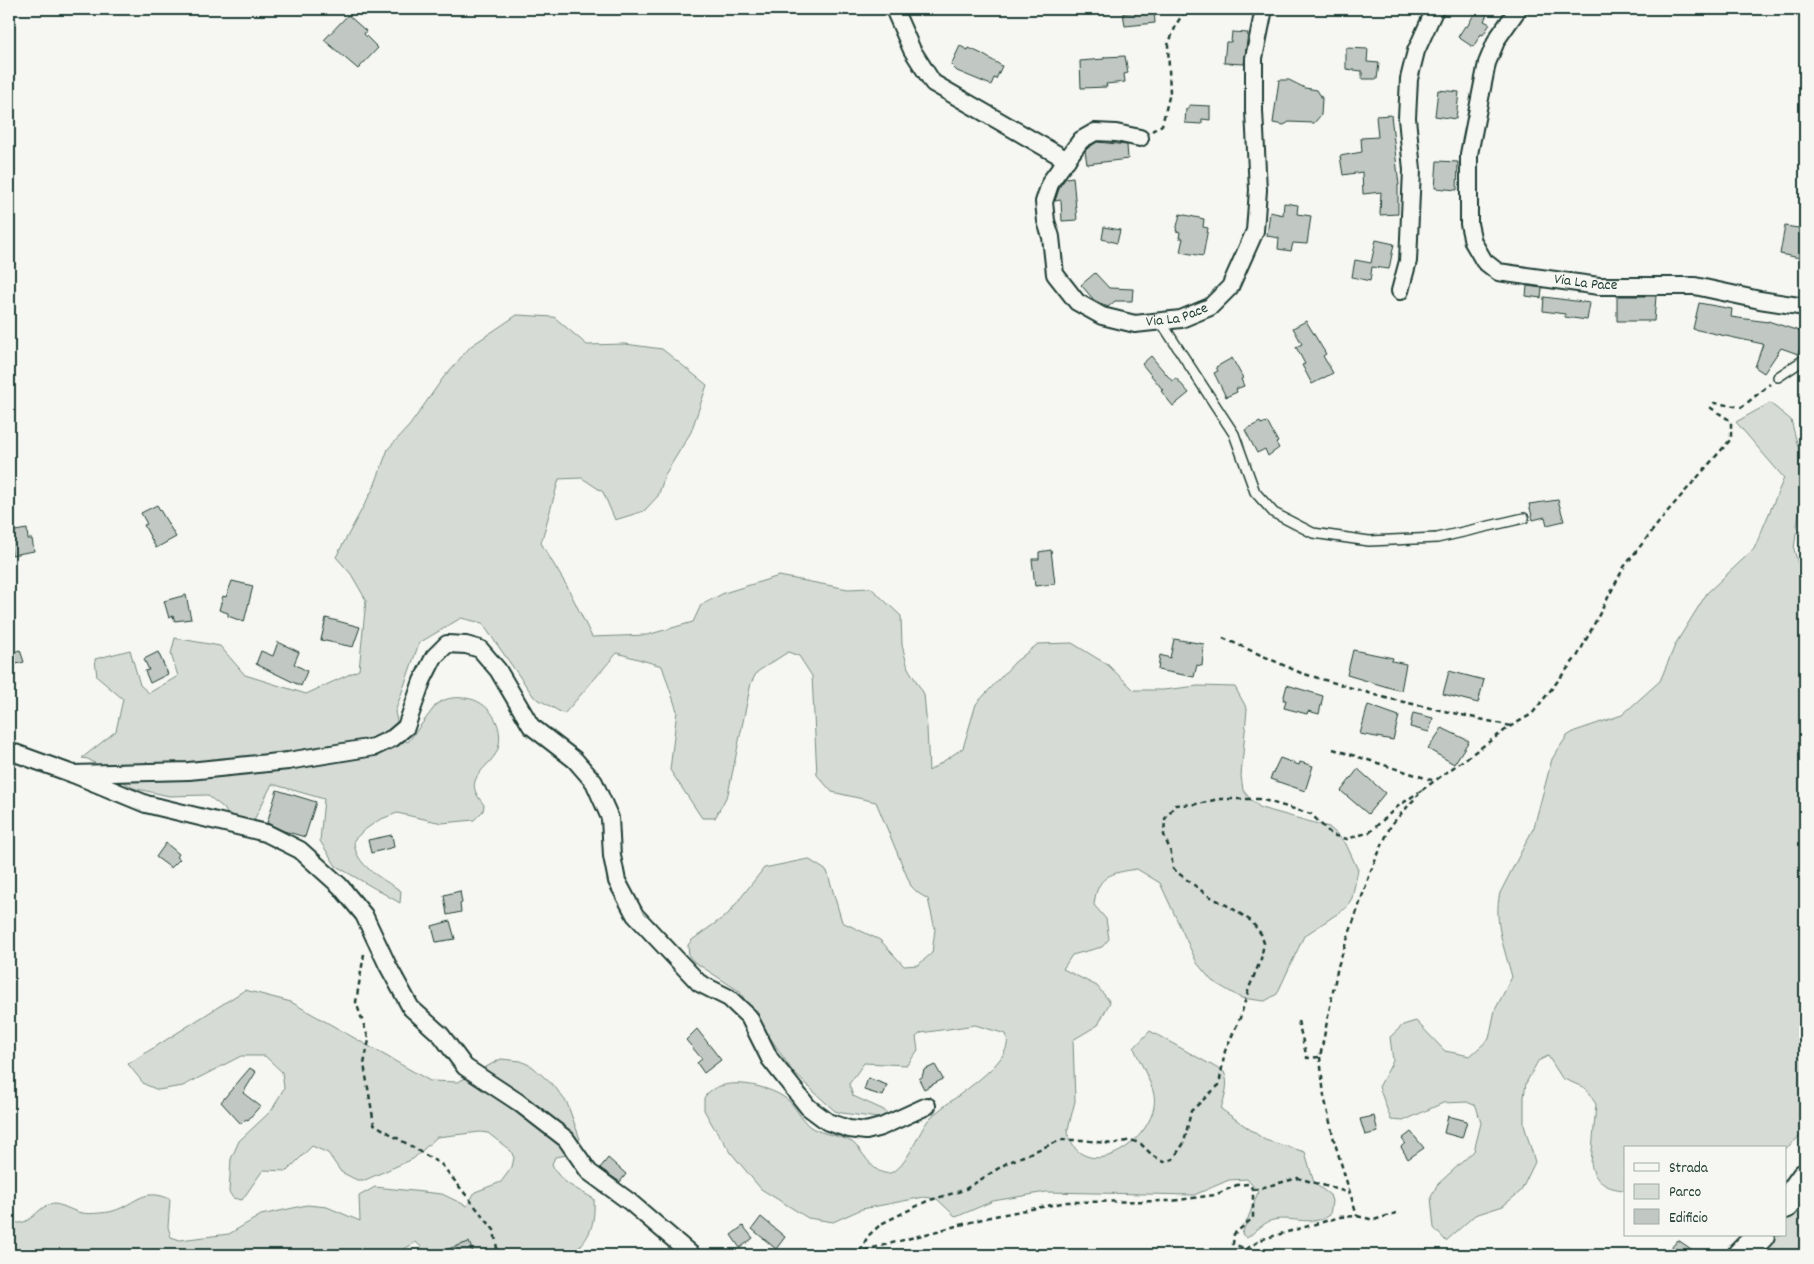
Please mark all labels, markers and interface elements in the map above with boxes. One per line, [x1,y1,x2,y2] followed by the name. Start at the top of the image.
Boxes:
[1553,269,1618,297] street label: Via La Pace
[1145,298,1212,334] street label: Via La Pace
[1624,1146,1786,1236] legend
[1669,1158,1709,1180] text: Strada
[1669,1182,1701,1204] text: Parco
[1669,1208,1708,1230] text: Edificio

